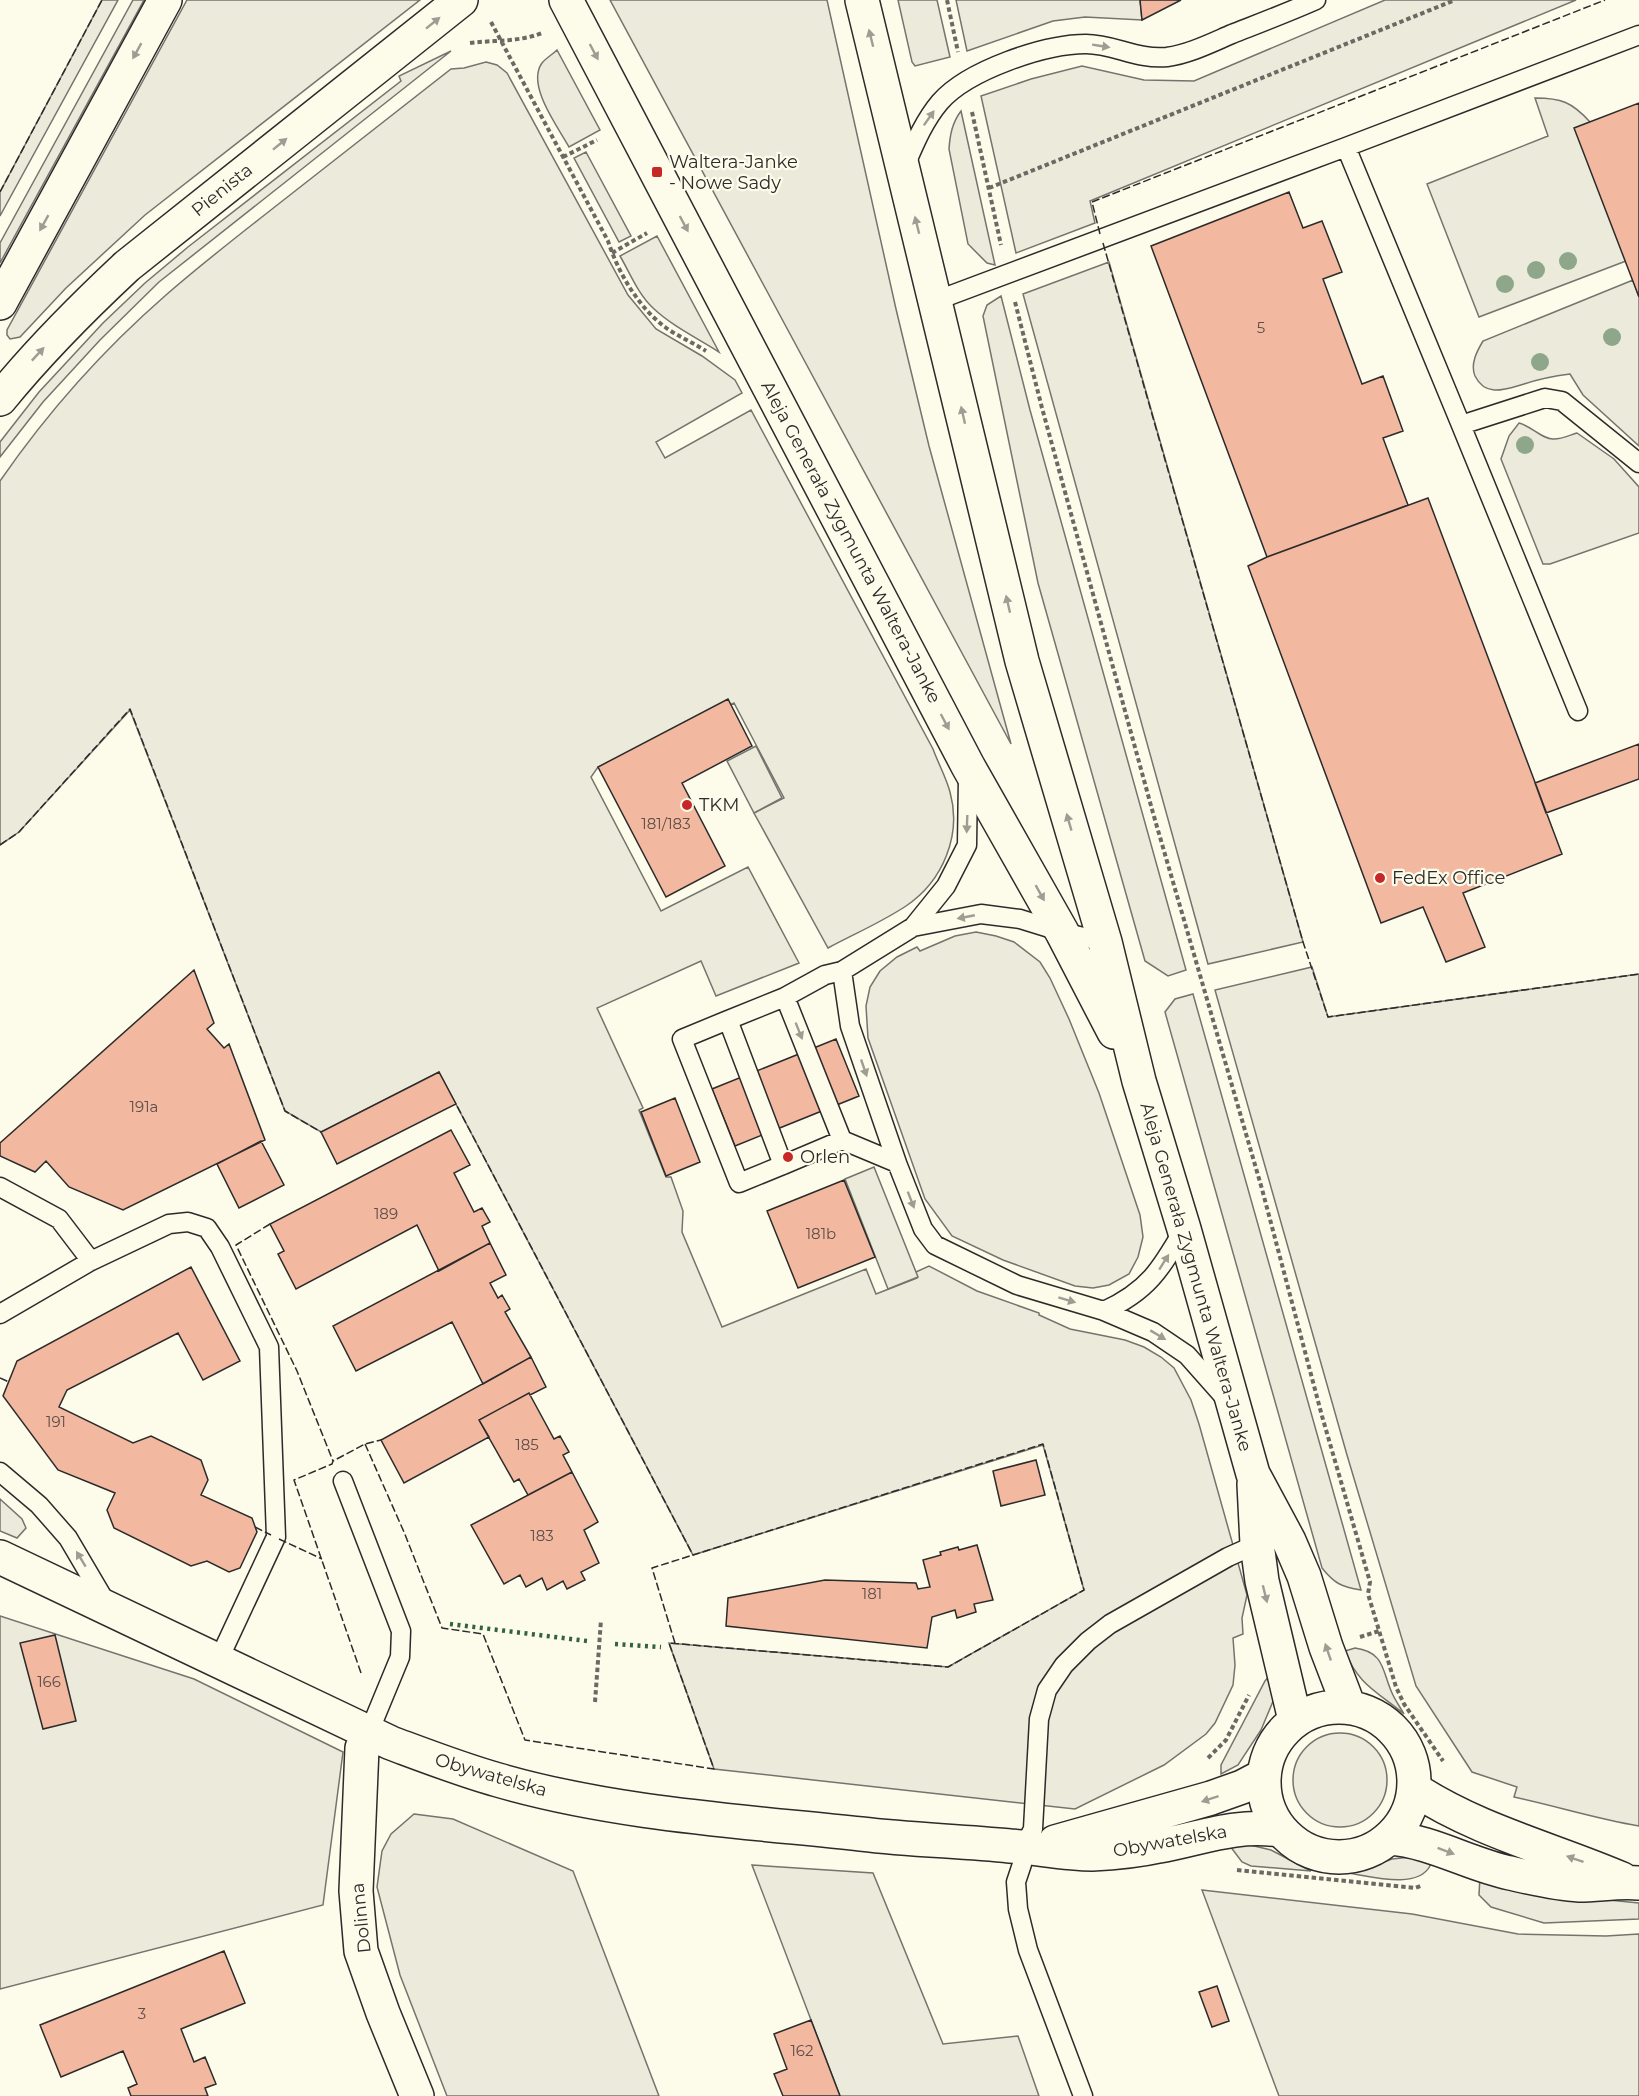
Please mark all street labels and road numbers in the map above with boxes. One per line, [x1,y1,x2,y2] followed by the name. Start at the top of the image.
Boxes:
[187,159,257,221] street label: Pienista
[756,377,946,707] street label: Aleja Generała Zygmunta Waltera-Janke
[1136,1100,1257,1454] street label: Aleja Generała Zygmunta Waltera-Janke
[432,1749,550,1801] street label: Obywatelska
[1111,1820,1229,1862] street label: Obywatelska
[346,1882,376,1954] street label: Dolinna

